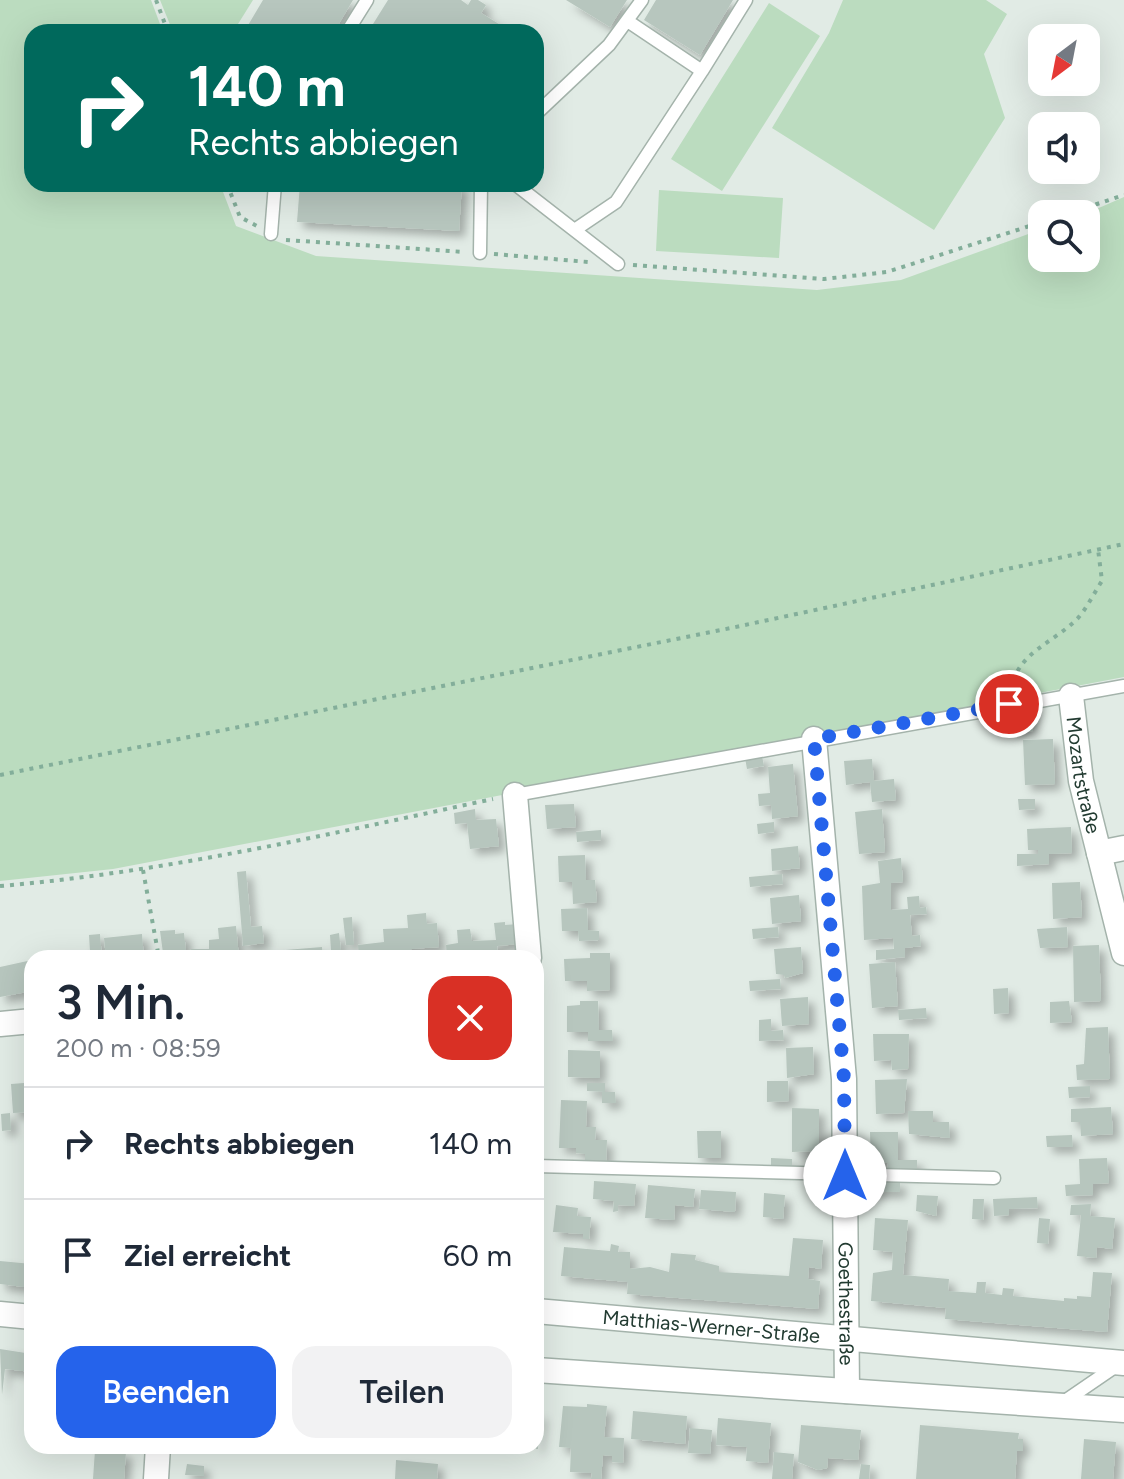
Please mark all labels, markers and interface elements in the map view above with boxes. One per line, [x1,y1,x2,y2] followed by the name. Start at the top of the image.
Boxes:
[1028,24,1100,96] north arrow
[1028,24,1100,272] map controls
[188,53,346,120] text: 140 m
[56,56,160,160] icon: right
[1028,112,1100,184] button: sound
[188,121,458,164] text: Rechts abbiegen
[1028,200,1100,272] button: search
[975,670,1043,738] pin
[987,682,1031,726] icon: arrive
[1061,715,1106,836] street label: Mozartstraße
[56,973,185,1031] text: 3 Min.
[428,976,512,1060] button: close
[56,1032,221,1064] text: 200 m · 08:59
[56,1121,100,1165] icon: right
[124,1125,355,1162] text: Rechts abbiegen
[429,1125,512,1162] text: 140 m
[803,1134,887,1218] position arrow
[56,1233,100,1277] icon: arrive
[124,1237,291,1274] text: Ziel erreicht
[443,1237,512,1274] text: 60 m
[834,1242,859,1366] street label: Goethestraße
[602,1305,821,1348] street label: Matthias-Werner-Straße
[56,1346,276,1438] button: Beenden
[292,1346,512,1438] button: Teilen

